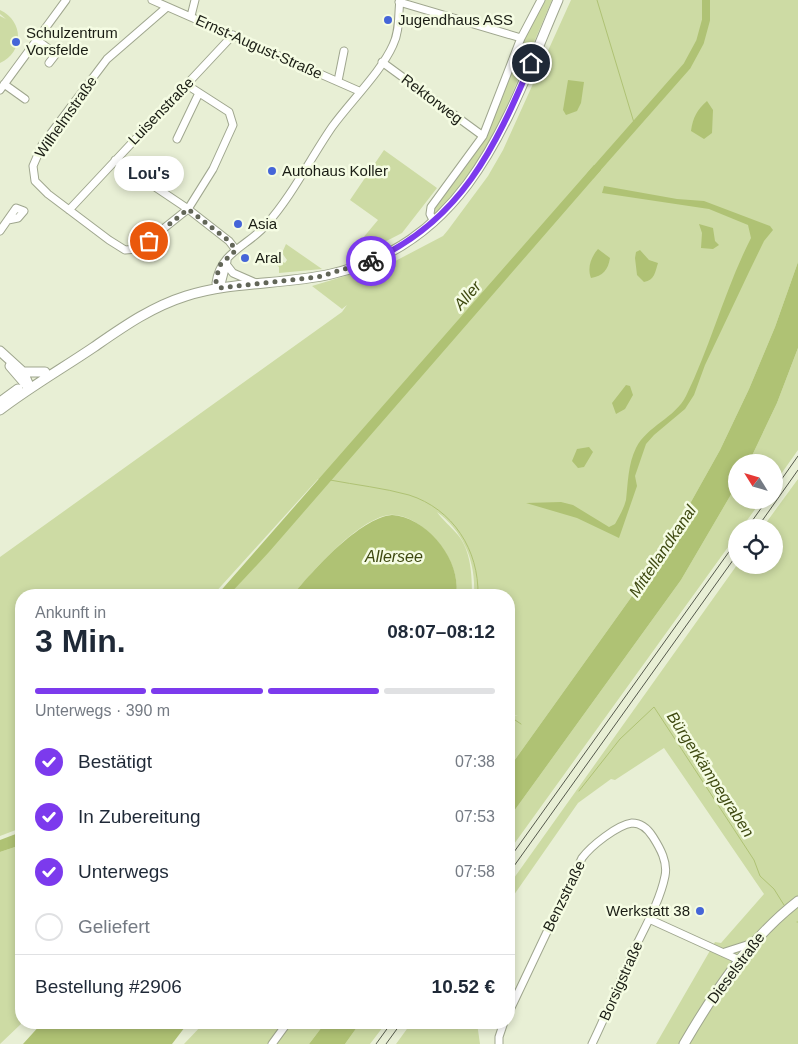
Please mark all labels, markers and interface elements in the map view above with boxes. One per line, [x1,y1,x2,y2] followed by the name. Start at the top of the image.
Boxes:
[193,11,325,82] street label: Ernst-August-Straße
[398,11,513,28] place label: Jugendhaus ASS
[382,14,394,26] marker: Jugendhaus ASS
[26,24,118,58] place label: Schulzentrum Vorsfelde
[10,36,22,48] marker: Schulzentrum Vorsfelde
[510,42,552,84] pin
[517,49,545,77] icon: home
[399,70,466,127] street label: Rektorweg
[31,73,100,161] street label: Wilhelmstraße
[124,74,197,148] street label: Luisenstraße
[114,156,184,191] callout: Lou's
[282,162,388,179] place label: Autohaus Koller
[128,165,170,182] text: Lou's
[266,165,278,177] marker: Autohaus Koller
[248,215,278,232] place label: Asia
[232,218,244,230] marker: Asia
[128,220,170,262] pin
[135,227,163,255] icon: bag
[346,236,396,286] courier
[357,247,385,275] icon: bike
[255,249,282,266] place label: Aral
[239,252,251,264] marker: Aral
[450,277,485,314] water label: Aller
[728,454,782,509] north arrow
[728,454,783,574] map controls
[626,502,700,600] water label: Mittellandkanal
[728,519,783,574] button: locate
[364,548,423,565] water label: Allersee
[35,604,106,621] text: Ankunft in
[387,621,495,642] text: 08:07–08:12
[35,623,126,659] text: 3 Min.
[35,702,170,719] text: Unterwegs · 390 m
[664,708,757,840] water label: Bürgerkämpegraben
[35,748,63,776] icon: check
[78,751,152,772] text: Bestätigt
[455,753,495,770] text: 07:38
[35,803,63,831] icon: check
[78,806,201,827] text: In Zubereitung
[455,808,495,825] text: 07:53
[35,858,63,886] icon: check
[539,858,588,934] street label: Benzstraße
[78,861,169,882] text: Unterwegs
[455,863,495,880] text: 07:58
[606,902,690,919] place label: Werkstatt 38
[694,905,706,917] marker: Werkstatt 38
[78,916,150,937] text: Geliefert
[703,929,768,1006] street label: Dieselstraße
[595,938,646,1023] street label: Borsigstraße
[35,976,182,997] text: Bestellung #2906
[432,976,495,997] text: 10.52 €

